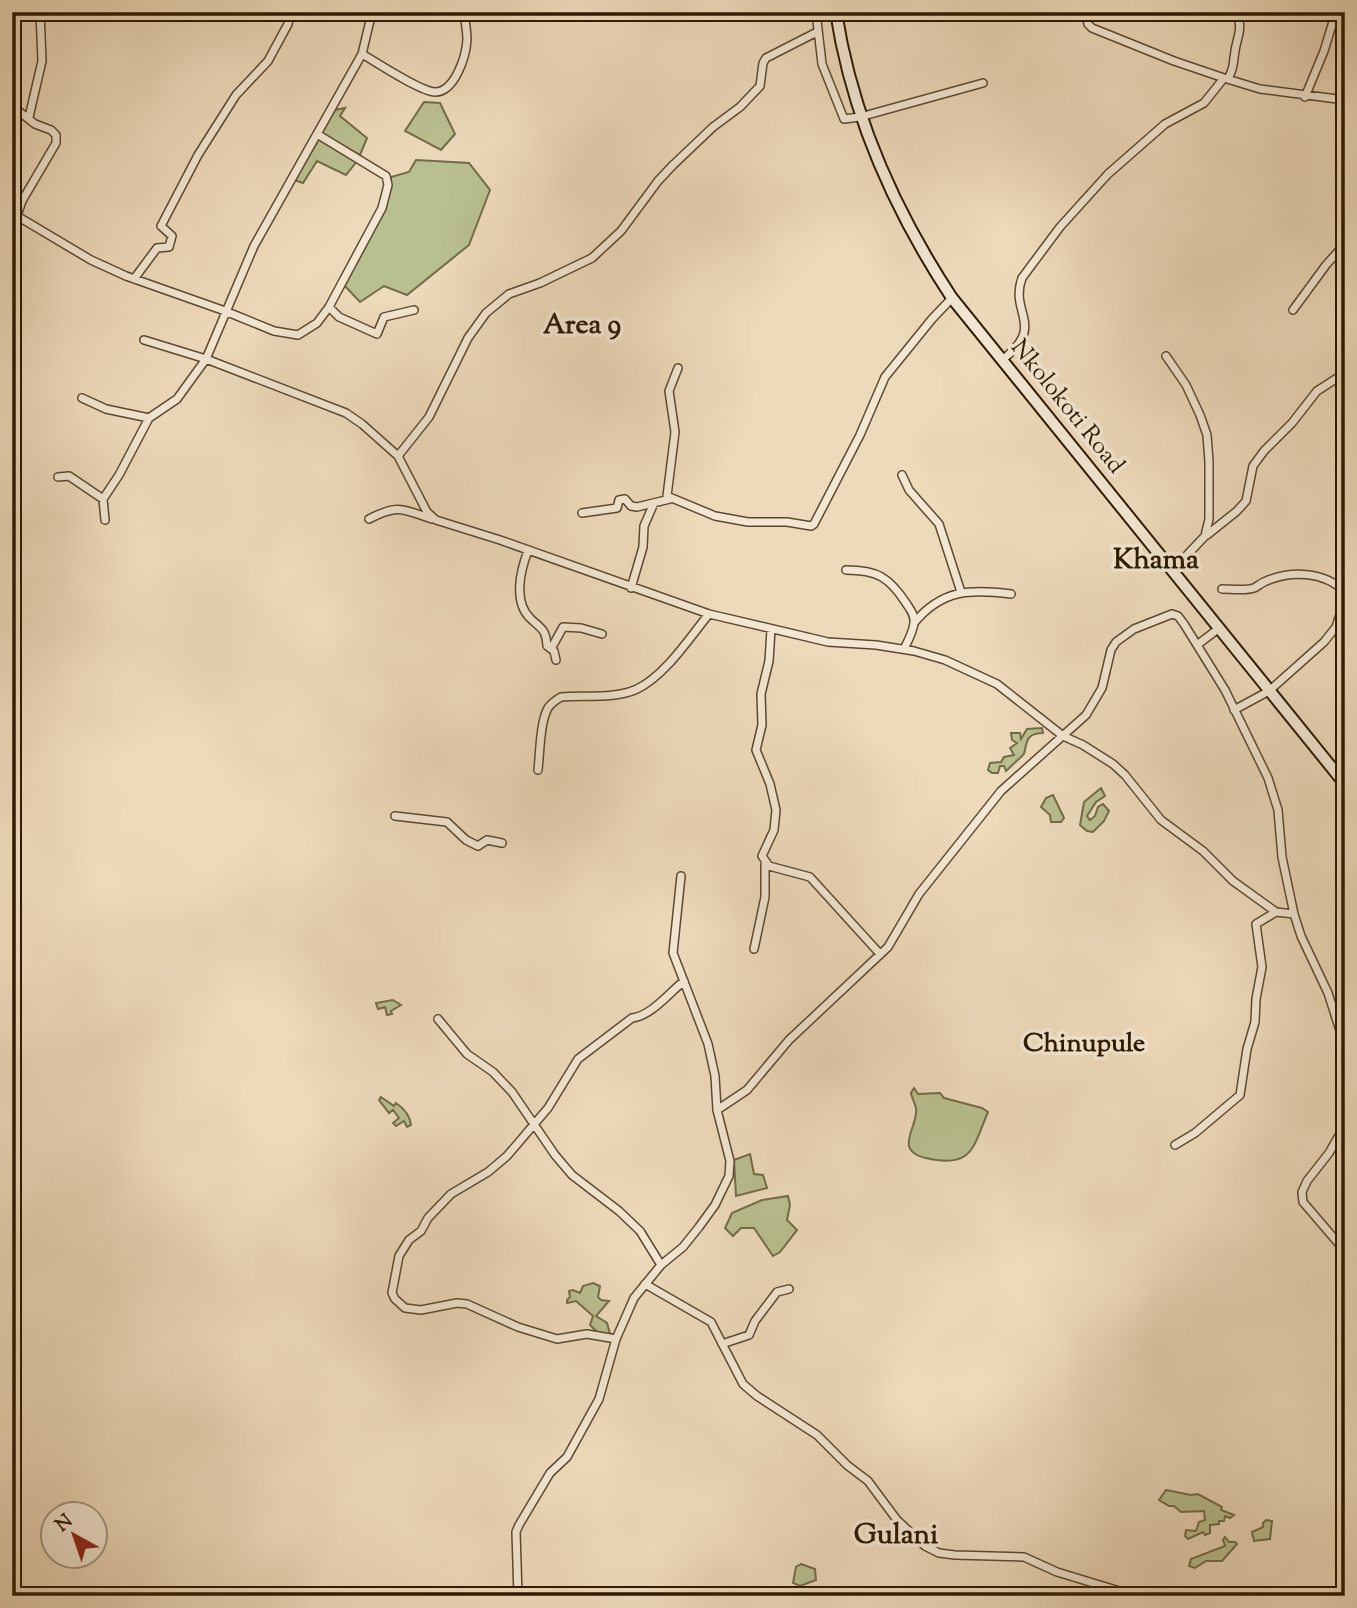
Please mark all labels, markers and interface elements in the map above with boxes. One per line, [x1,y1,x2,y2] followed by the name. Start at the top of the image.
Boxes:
[543,306,621,346] district label: Area 9
[1002,332,1132,482] street label: Nkolokoti Road
[1113,541,1199,581] district label: Khama
[1023,1026,1145,1063] district label: Chinupule
[38,1500,108,1570] north arrow
[50,1509,79,1539] text: N
[854,1516,938,1556] district label: Gulani

